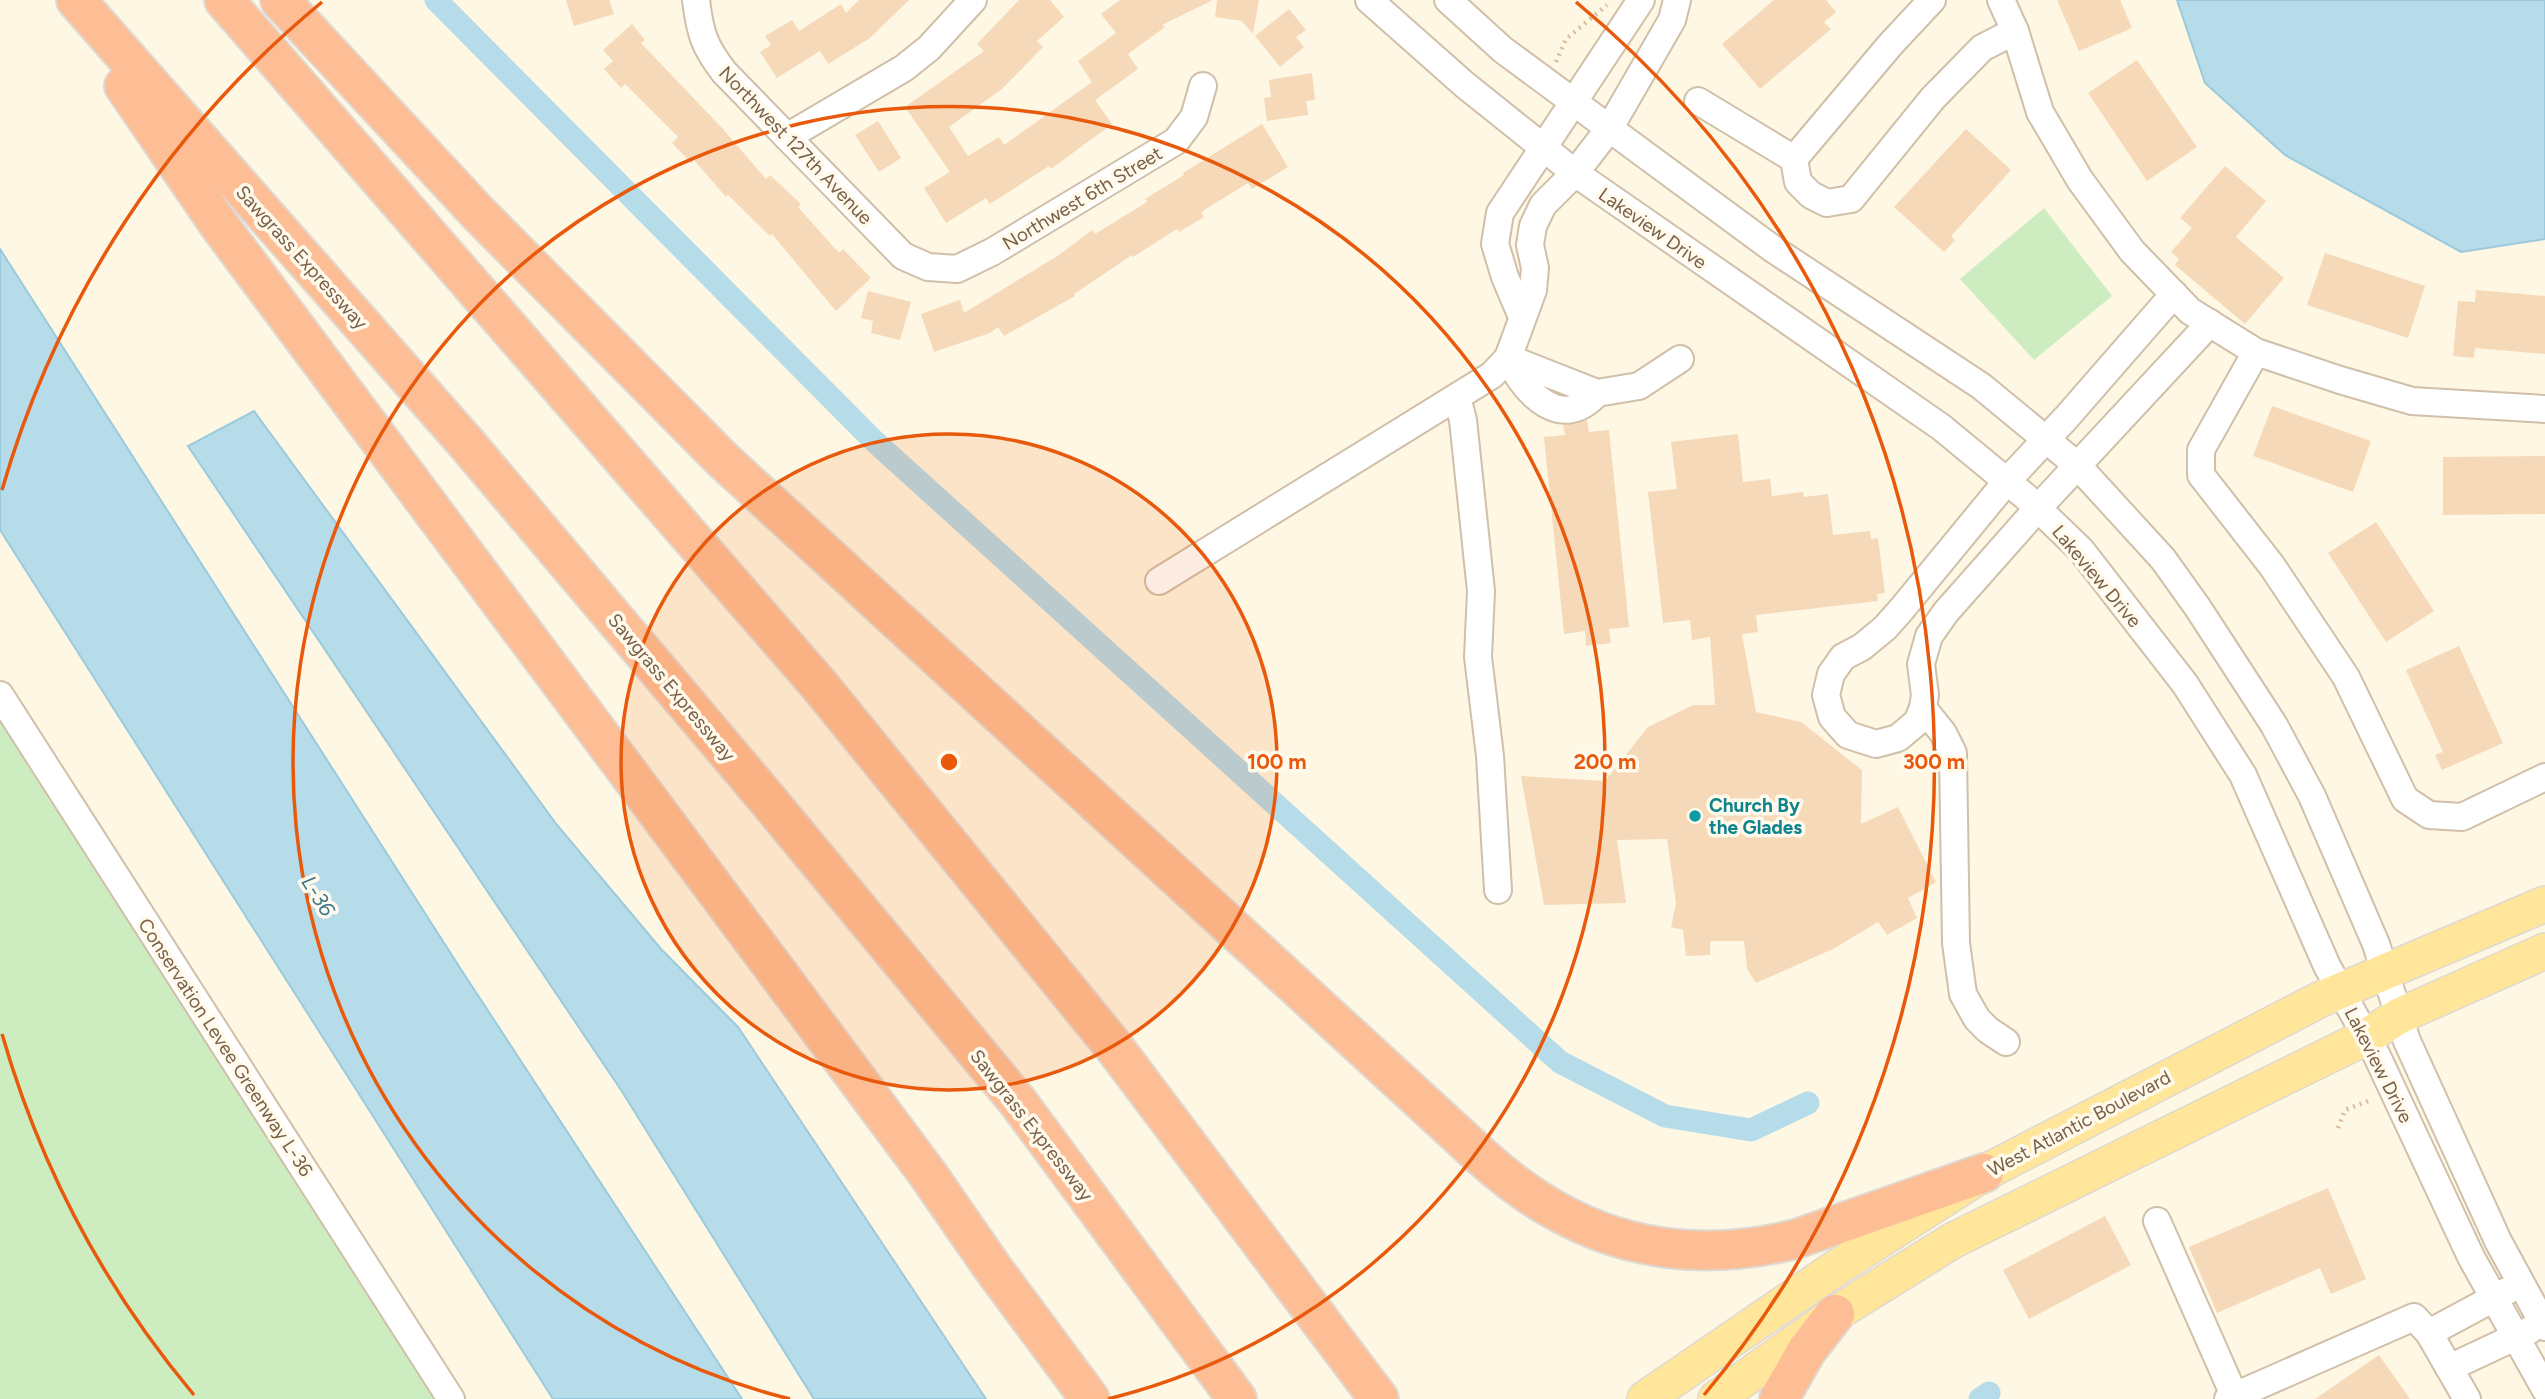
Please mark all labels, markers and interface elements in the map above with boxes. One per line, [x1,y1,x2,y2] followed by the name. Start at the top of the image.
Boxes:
[714,61,877,229] street label: Northwest 127th Avenue
[998,142,1166,255] street label: Northwest 6th Street
[231,181,372,334] street label: Sawgrass Expressway
[1594,183,1711,274] street label: Lakeview Drive
[2047,520,2146,632] street label: Lakeview Drive
[603,609,740,766] street label: Sawgrass Expressway
[1247,749,1307,774] text: 100 m
[1574,749,1636,774] text: 200 m
[1903,749,1965,774] text: 300 m
[937,750,961,774] centre of rings
[1709,794,1802,839] place label: Church By the Glades
[1687,808,1703,824] marker: Church By the Glades
[296,871,341,922] water label: L-36
[133,914,318,1181] street label: Conservation Levee Greenway L-36
[2340,1004,2418,1127] street label: Lakeview Drive
[965,1045,1098,1206] street label: Sawgrass Expressway
[1984,1065,2175,1182] street label: West Atlantic Boulevard

